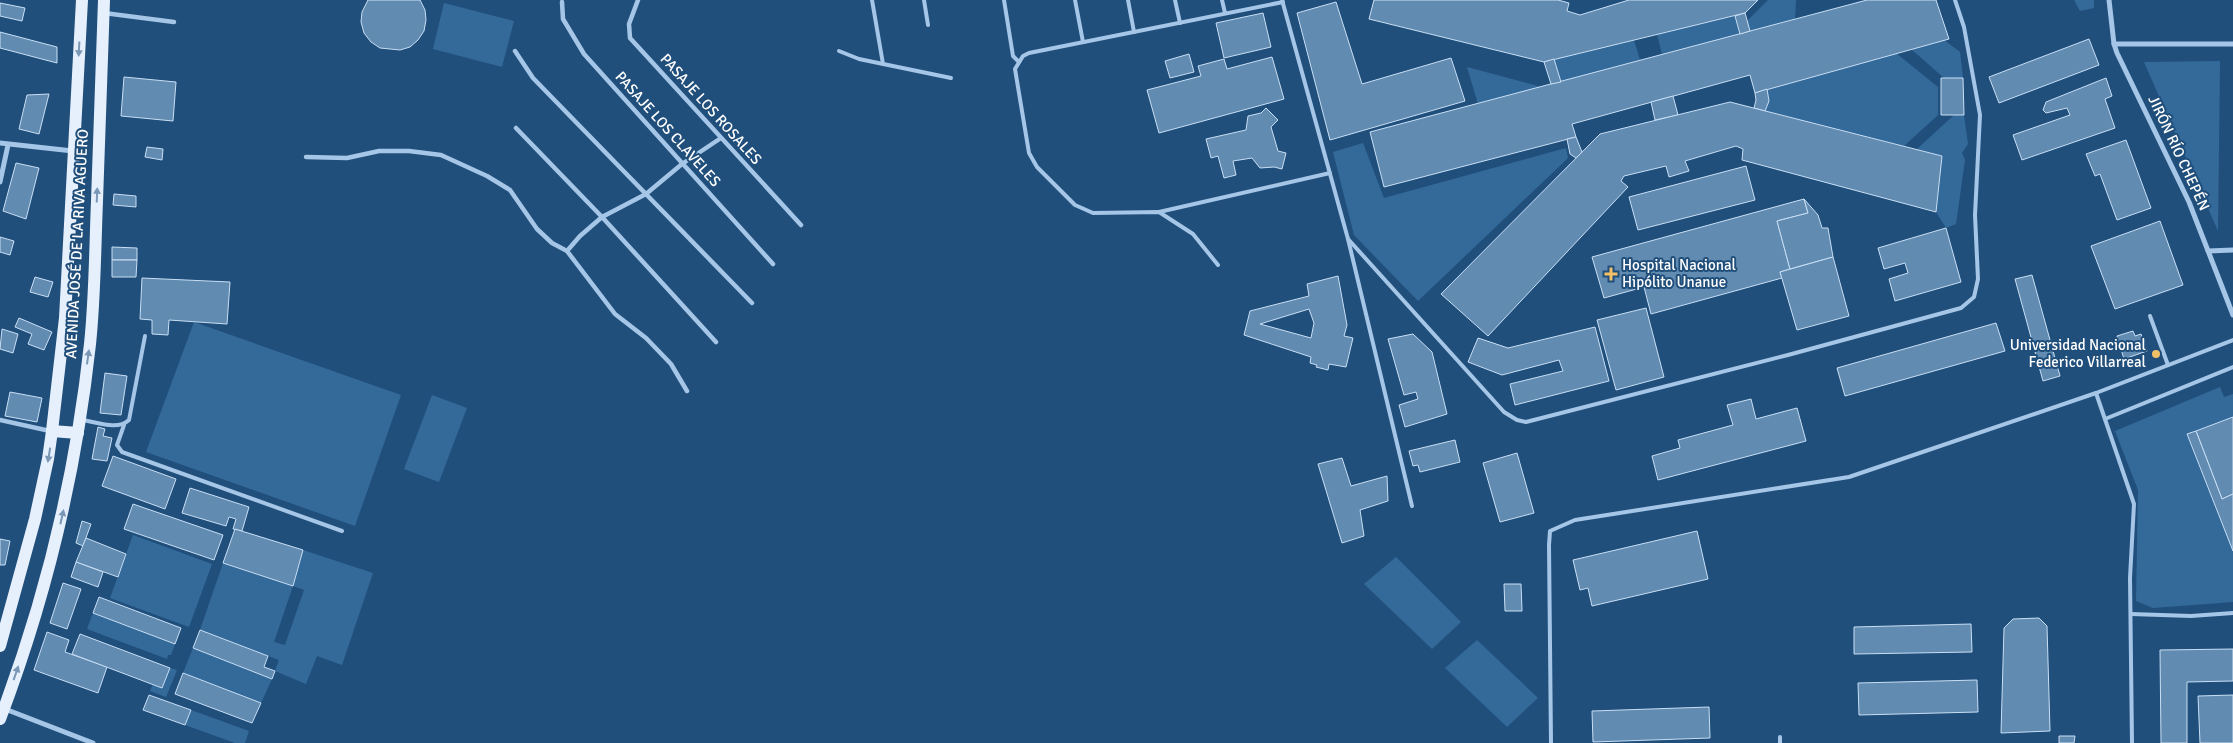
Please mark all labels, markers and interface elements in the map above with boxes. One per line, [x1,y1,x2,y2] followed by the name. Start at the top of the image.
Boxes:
[75,41,83,57] one-way arrow
[657,50,765,168] street label: PASAJE LOS ROSALES
[612,68,724,190] street label: PASAJE LOS CLAVELES
[2144,92,2214,213] street label: JIRÓN RÍO CHEPÉN
[61,129,92,359] street label: AVENIDA JOSÉ DE LA RIVA AGUERO
[93,187,101,203] one-way arrow
[1622,256,1736,291] place label: Hospital Nacional Hipólito Unanue
[1604,267,1618,281] marker: Hospital Nacional Hipólito Unanue
[2010,336,2146,371] place label: Universidad Nacional Federico Villarreal
[2150,348,2162,360] marker: Universidad Nacional Federico Villarreal
[84,349,92,365] one-way arrow
[44,447,52,463] one-way arrow
[58,510,66,525] one-way arrow
[12,665,20,680] one-way arrow

